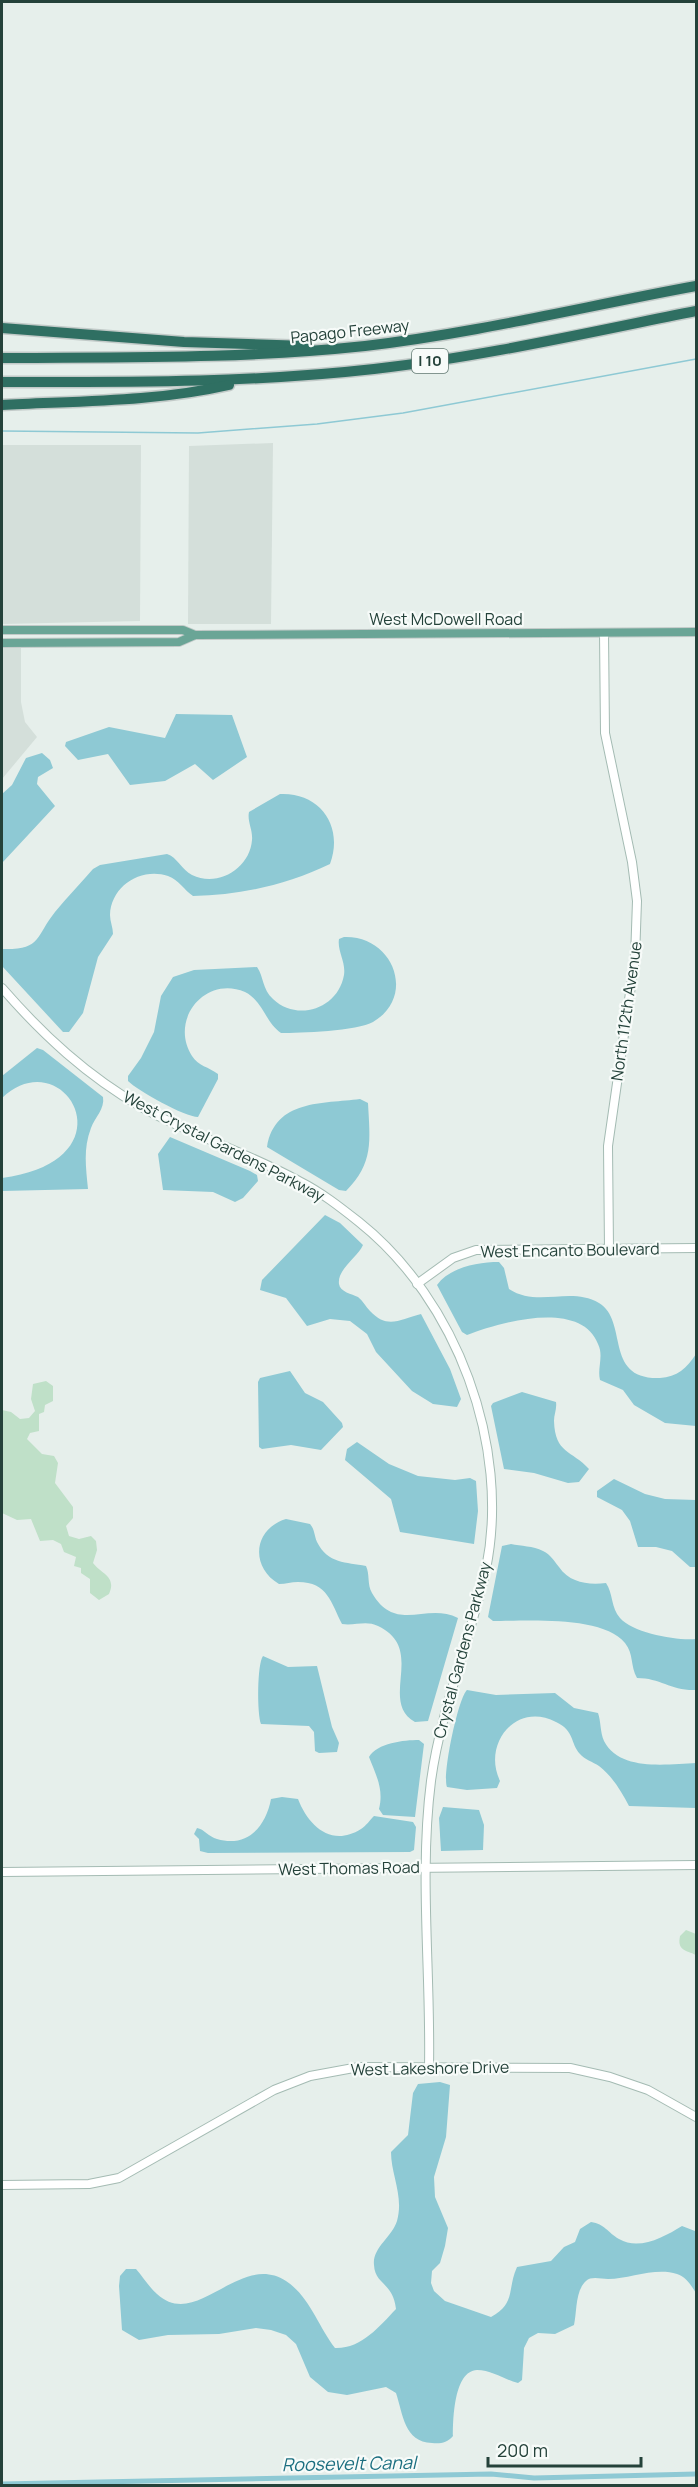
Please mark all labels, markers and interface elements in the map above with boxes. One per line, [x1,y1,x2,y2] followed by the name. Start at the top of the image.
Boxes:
[289,314,411,348] street label: Papago Freeway
[412,349,448,373] road number: I 10
[369,608,523,630] street label: West McDowell Road
[605,940,647,1082] street label: North 112th Avenue
[119,1085,329,1207] street label: West Crystal Gardens Parkway
[480,1237,660,1263] street label: West Encanto Boulevard
[428,1559,496,1741] street label: Crystal Gardens Parkway
[278,1856,420,1880] street label: West Thomas Road
[351,2056,509,2080] street label: West Lakeshore Drive
[488,2430,641,2468] scale bar
[497,2438,548,2462] text: 200 m
[282,2450,419,2476] water label: Roosevelt Canal

